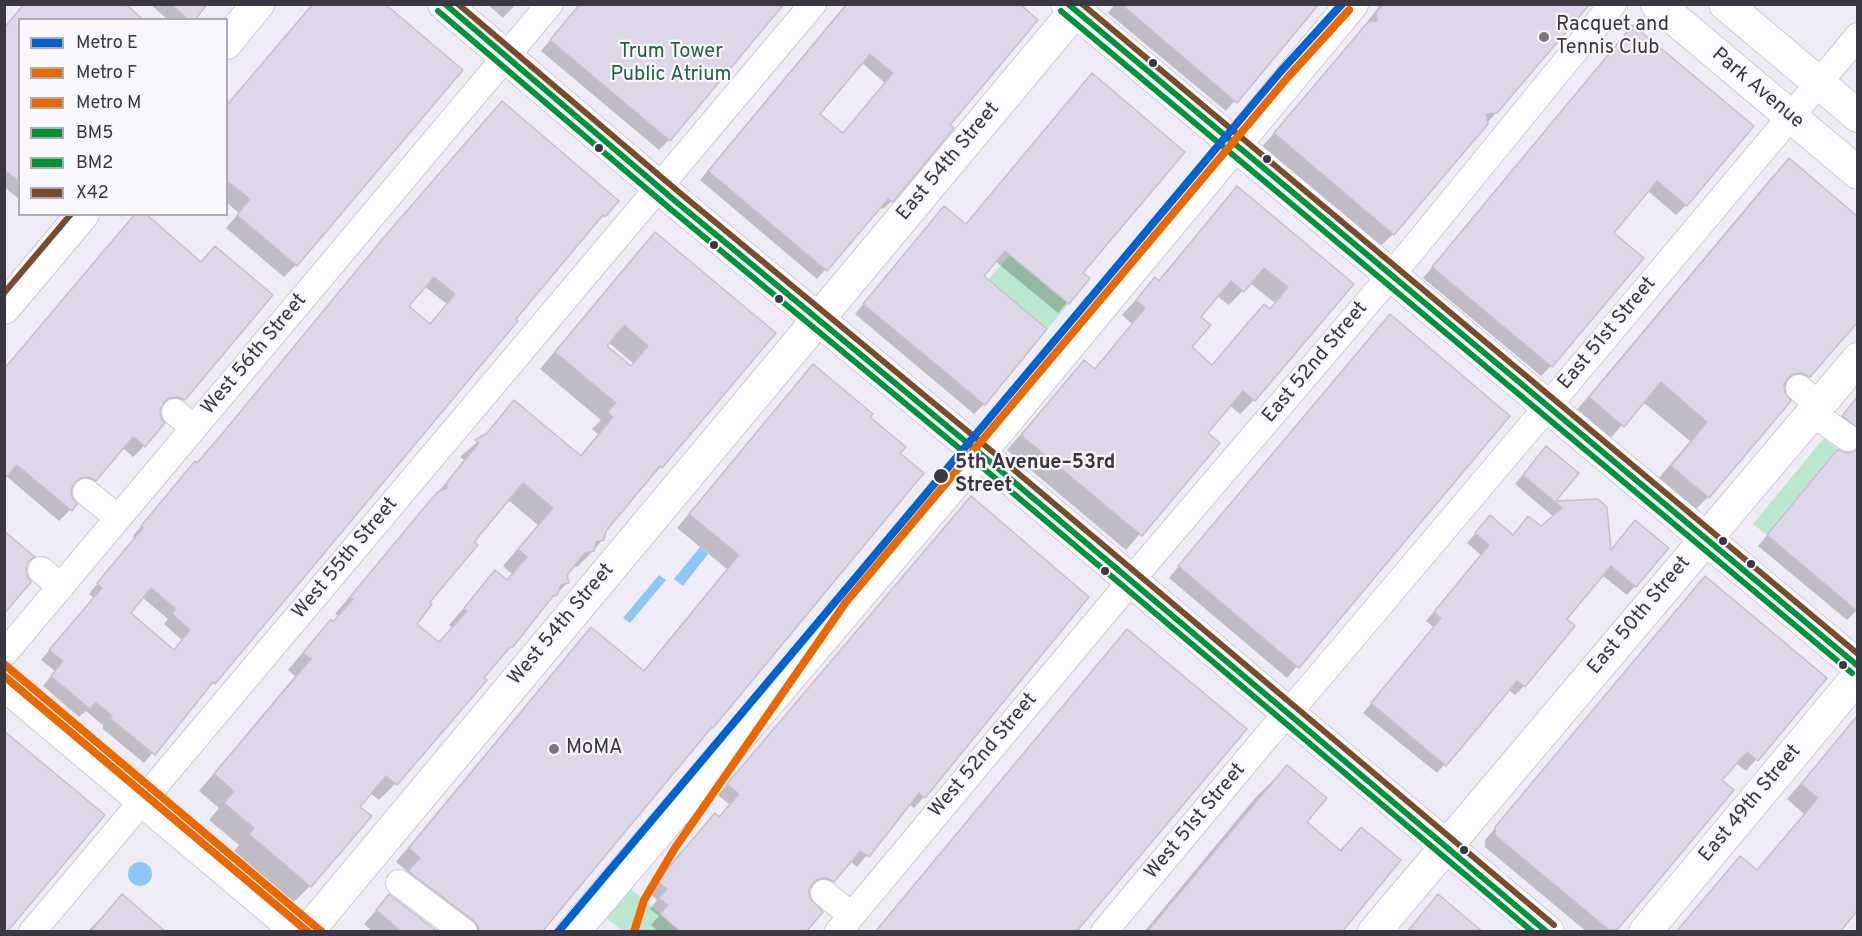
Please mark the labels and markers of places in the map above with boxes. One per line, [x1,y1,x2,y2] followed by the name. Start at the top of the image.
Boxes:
[1556,14,1669,61] place label: Racquet and Tennis Club
[1537,30,1551,44] marker: Racquet and Tennis Club
[1147,57,1159,69] unlabelled marker
[593,142,605,154] unlabelled marker
[1261,153,1273,165] unlabelled marker
[708,239,720,251] unlabelled marker
[773,293,785,305] unlabelled marker
[955,452,1115,499] place label: 5th Avenue–53rd Street
[932,467,950,485] marker: 5th Avenue–53rd Street
[1717,535,1729,547] unlabelled marker
[1745,558,1757,570] unlabelled marker
[1099,565,1111,577] unlabelled marker
[1837,659,1849,671] unlabelled marker
[566,737,623,761] place label: MoMA
[547,742,561,756] marker: MoMA
[1458,844,1470,856] unlabelled marker

